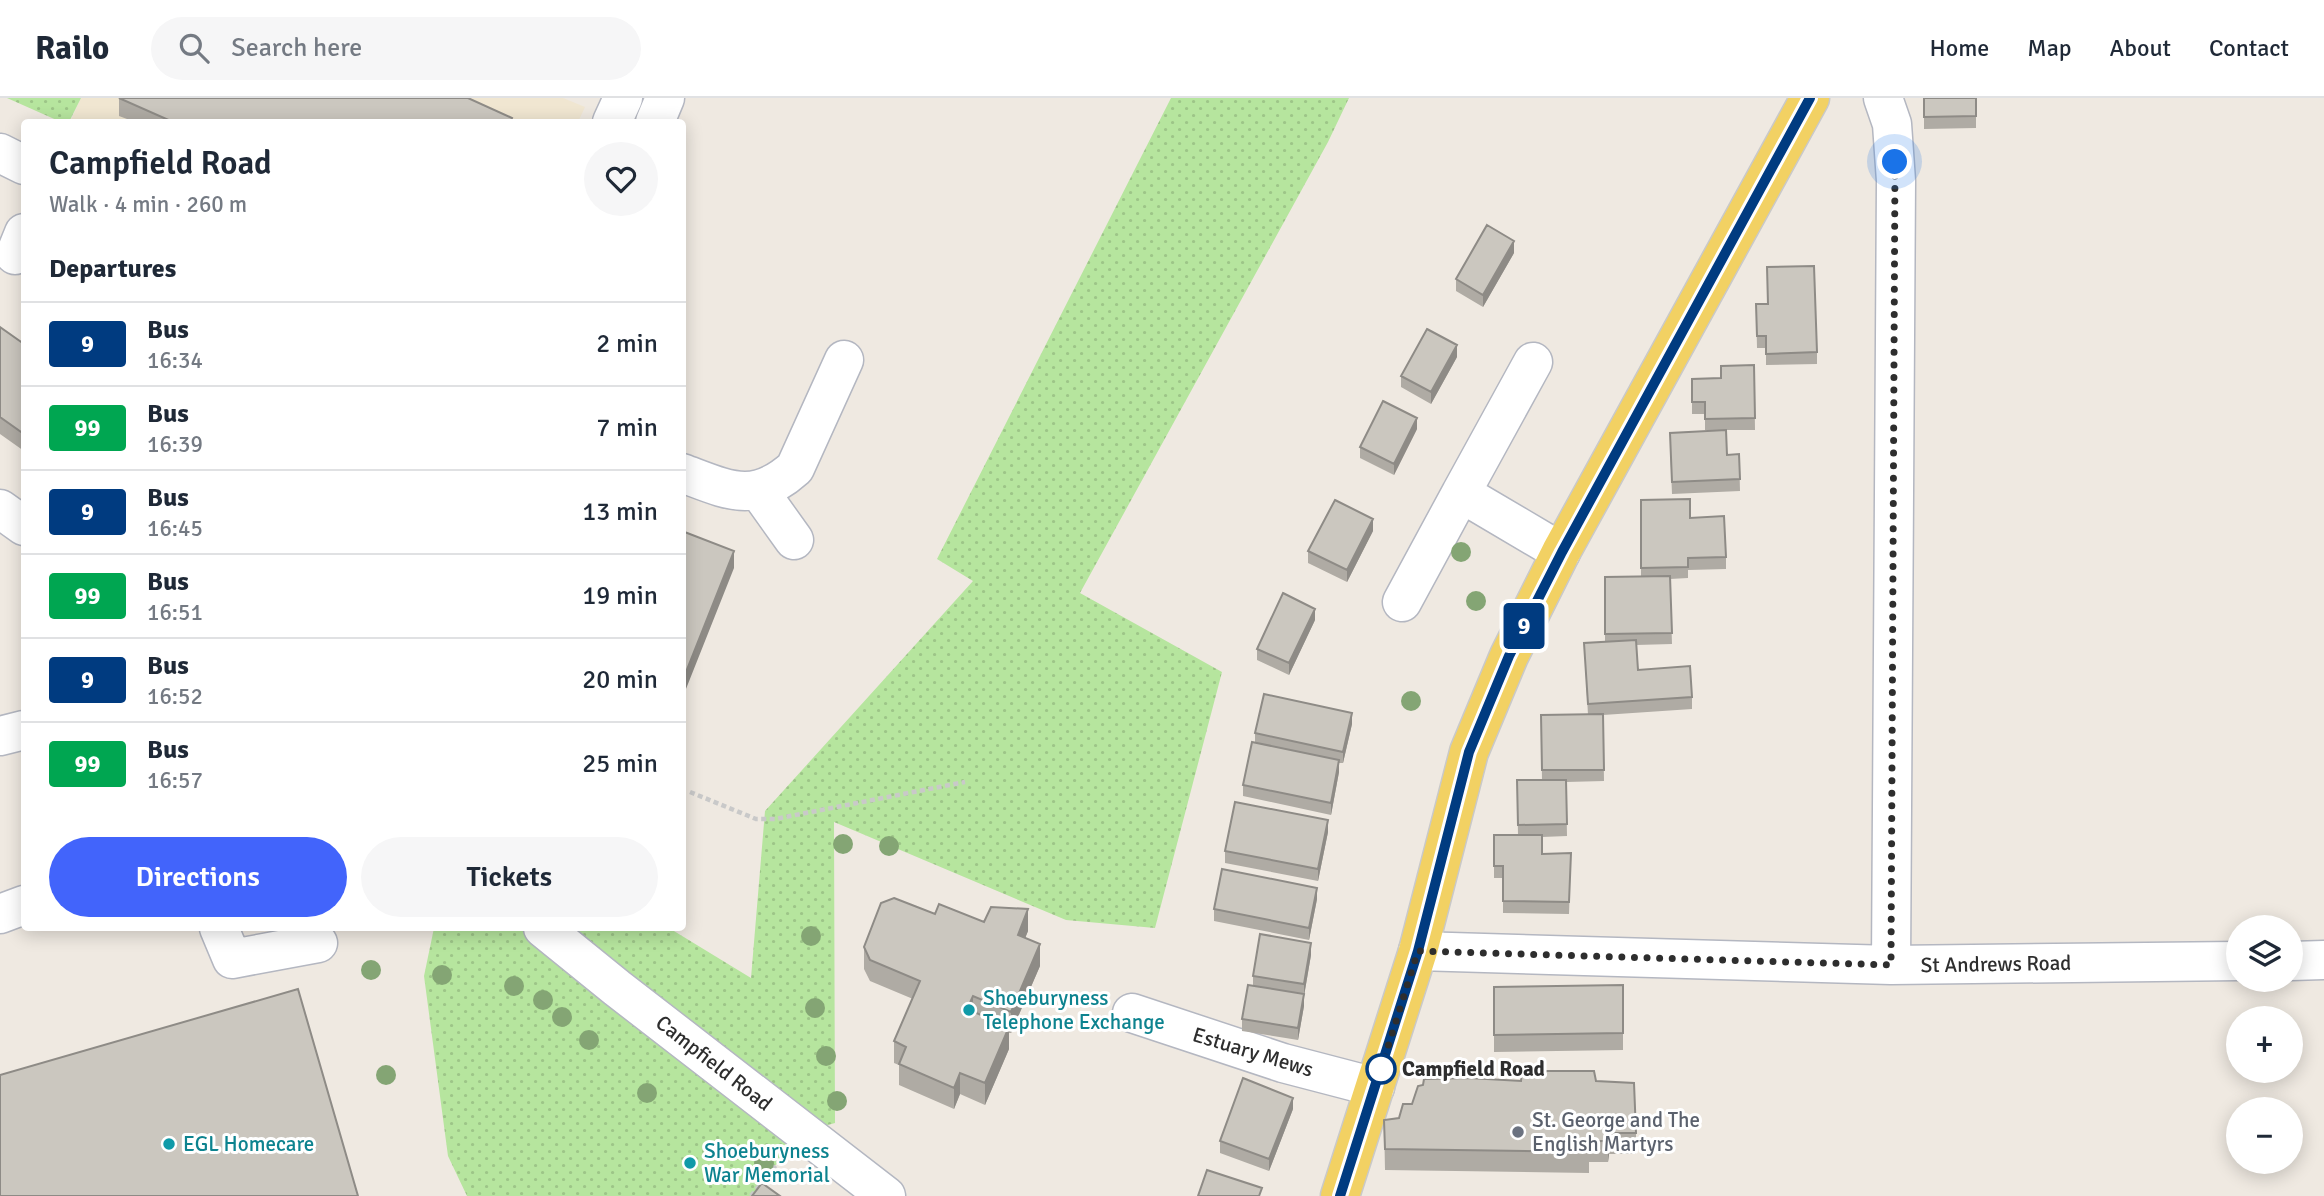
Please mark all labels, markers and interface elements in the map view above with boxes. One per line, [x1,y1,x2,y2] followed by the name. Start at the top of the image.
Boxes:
[151,17,641,80] search box
[35,28,109,69] text: Railo
[175,29,213,67] icon: search
[231,32,362,64] text: Search here
[1929,33,1989,63] text: Home
[2027,33,2072,63] text: Map
[2110,33,2171,63] text: About
[2209,33,2289,63] text: Contact
[584,142,658,216] button: heart
[49,143,272,184] text: Campfield Road
[1877,144,1912,179] your location
[49,190,247,219] text: Walk · 4 min · 260 m
[49,253,176,285] text: Departures
[147,314,189,346] text: Bus
[596,328,658,360] text: 2 min
[81,329,94,359] text: 9
[147,346,203,375] text: 16:34
[147,398,189,430] text: Bus
[596,412,658,444] text: 7 min
[75,413,100,443] text: 99
[147,430,203,459] text: 16:39
[147,482,189,514] text: Bus
[582,496,658,528] text: 13 min
[81,497,94,527] text: 9
[147,514,203,543] text: 16:45
[147,566,189,598] text: Bus
[582,580,658,612] text: 19 min
[75,581,100,611] text: 99
[147,598,203,627] text: 16:51
[1501,603,1547,649] line badge: 9
[1518,611,1530,641] text: 9
[147,650,189,682] text: Bus
[582,664,658,696] text: 20 min
[81,665,94,695] text: 9
[147,682,203,711] text: 16:52
[147,734,189,766] text: Bus
[582,748,658,780] text: 25 min
[75,749,100,779] text: 99
[147,766,203,795] text: 16:57
[49,837,347,917] button: Directions
[361,837,658,917] button: Tickets
[2226,915,2303,1174] map controls
[2226,915,2303,992] button: layers
[1920,950,2072,978] street label: St Andrews Road
[983,985,1165,1035] place label: Shoeburyness Telephone Exchange
[961,1002,977,1018] marker: Shoeburyness Telephone Exchange
[2226,1006,2303,1083] button: +
[651,1010,777,1116] street label: Campfield Road
[1190,1021,1316,1083] street label: Estuary Mews
[1366,1054,1396,1084] marker: Campfield Road
[1402,1056,1545,1082] place label: Campfield Road
[2226,1097,2303,1174] button: −
[1532,1107,1700,1157] place label: St. George and The English Martyrs
[1510,1124,1526,1140] marker: St. George and The English Martyrs
[183,1131,314,1157] place label: EGL Homecare
[161,1136,177,1152] marker: EGL Homecare
[704,1138,830,1188] place label: Shoeburyness War Memorial
[682,1155,698,1171] marker: Shoeburyness War Memorial

